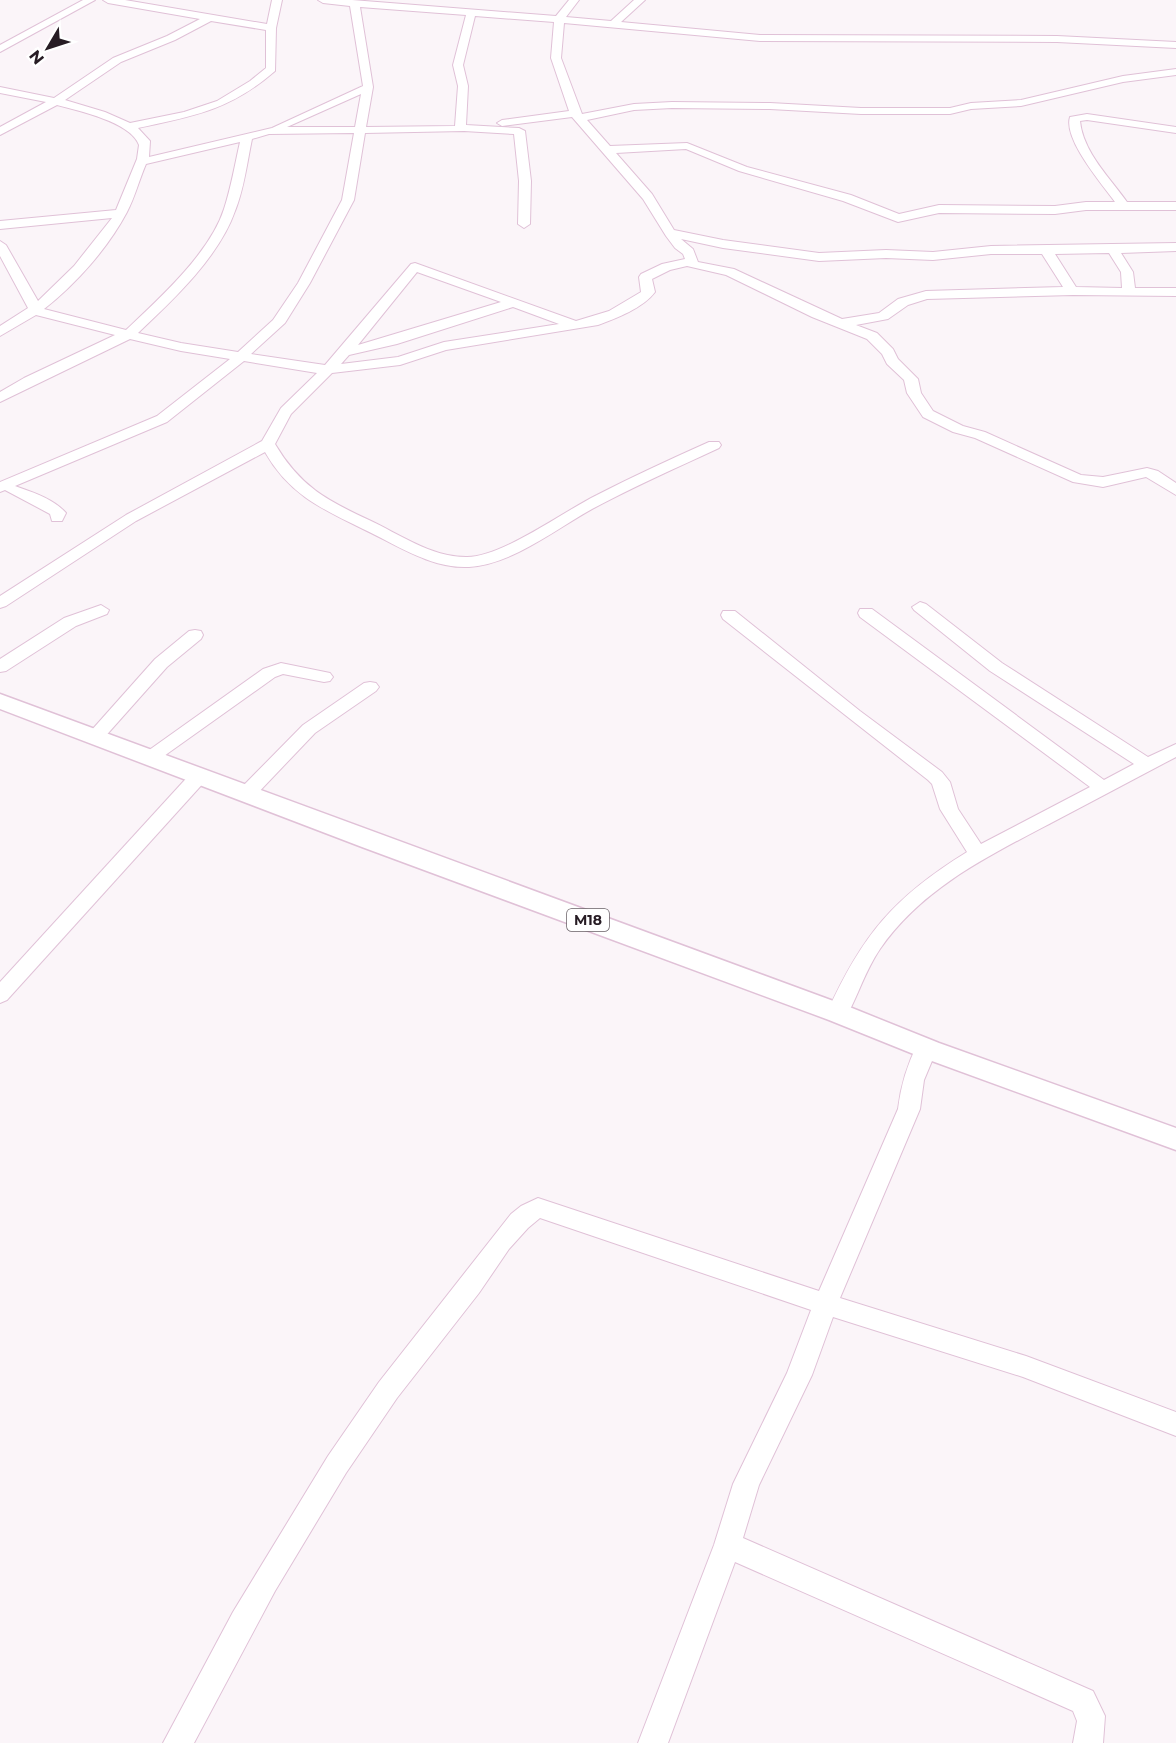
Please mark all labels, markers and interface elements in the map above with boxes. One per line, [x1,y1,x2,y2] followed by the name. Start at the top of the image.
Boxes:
[18,18,78,78] north arrow
[25,46,48,68] text: N
[567,909,609,931] road number: M18

